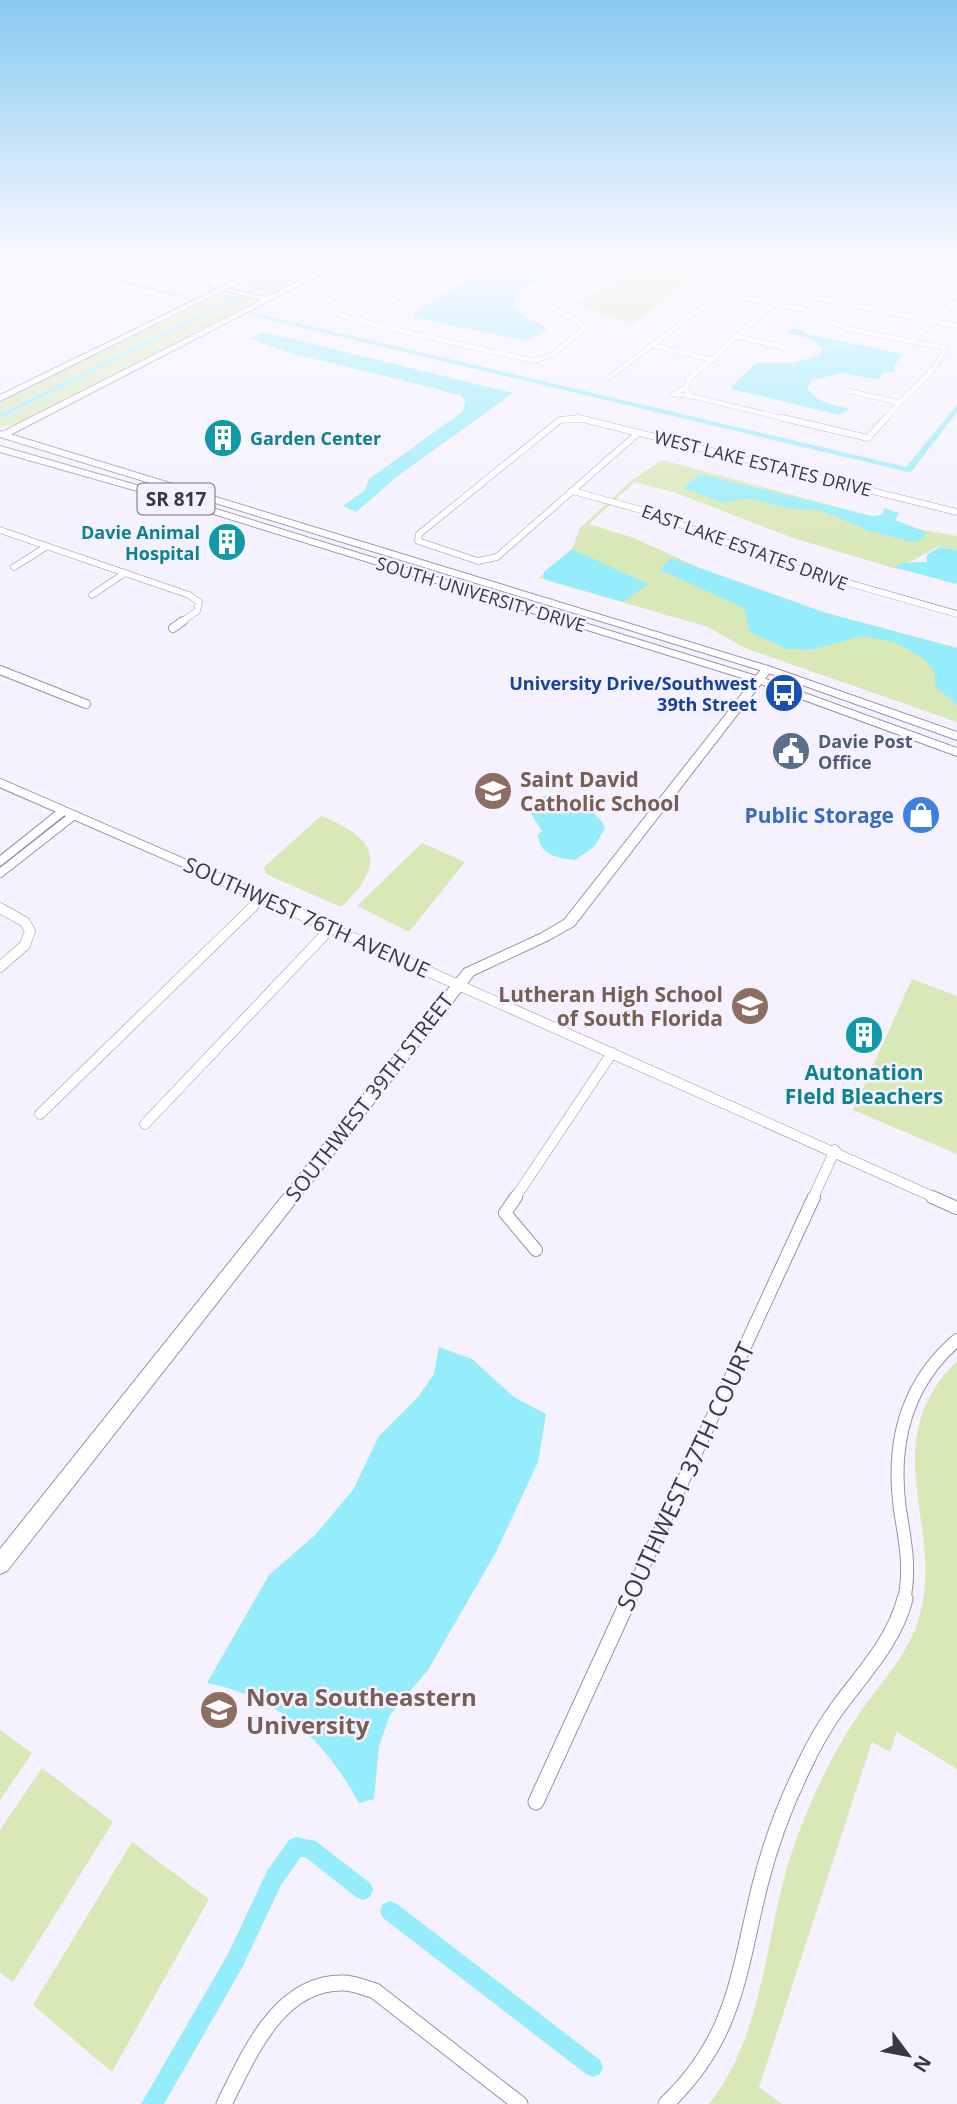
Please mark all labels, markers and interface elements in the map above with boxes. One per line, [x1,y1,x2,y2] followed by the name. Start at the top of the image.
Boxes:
[202,417,244,459] building icon: Garden Center
[652,424,874,502] street label: WEST LAKE ESTATES DRIVE
[250,426,381,450] place label: Garden Center
[138,484,214,514] road number: SR 817
[639,498,851,596] street label: EAST LAKE ESTATES DRIVE
[81,520,200,565] place label: Davie Animal Hospital
[206,521,248,563] building icon: Davie Animal Hospital
[373,551,589,637] street label: SOUTH UNIVERSITY DRIVE
[509,671,757,716] place label: University Drive/Southwest 39th Street
[763,672,805,714] bus stop icon: University Drive/Southwest 39th Street
[818,729,913,774] place label: Davie Post Office
[770,730,812,772] public building icon: Davie Post Office
[520,765,680,817] place label: Saint David Catholic School
[472,770,514,812] school or university icon: Saint David Catholic School
[900,794,942,836] shop icon: Public Storage
[744,801,894,829] place label: Public Storage
[180,850,434,984] street label: SOUTHWEST 76TH AVENUE
[498,980,723,1032] place label: Lutheran High School of South Florida
[729,985,771,1027] school or university icon: Lutheran High School of South Florida
[279,987,459,1207] street label: SOUTHWEST 39TH STREET
[843,1014,885,1056] building icon: Autonation FIeld Bleachers
[785,1058,943,1110] place label: Autonation FIeld Bleachers
[608,1337,762,1615] street label: SOUTHWEST 37TH COURT
[246,1680,477,1741] place label: Nova Southeastern University
[198,1689,240,1731] school or university icon: Nova Southeastern University
[873,2020,943,2090] north arrow
[907,2051,938,2077] text: N

